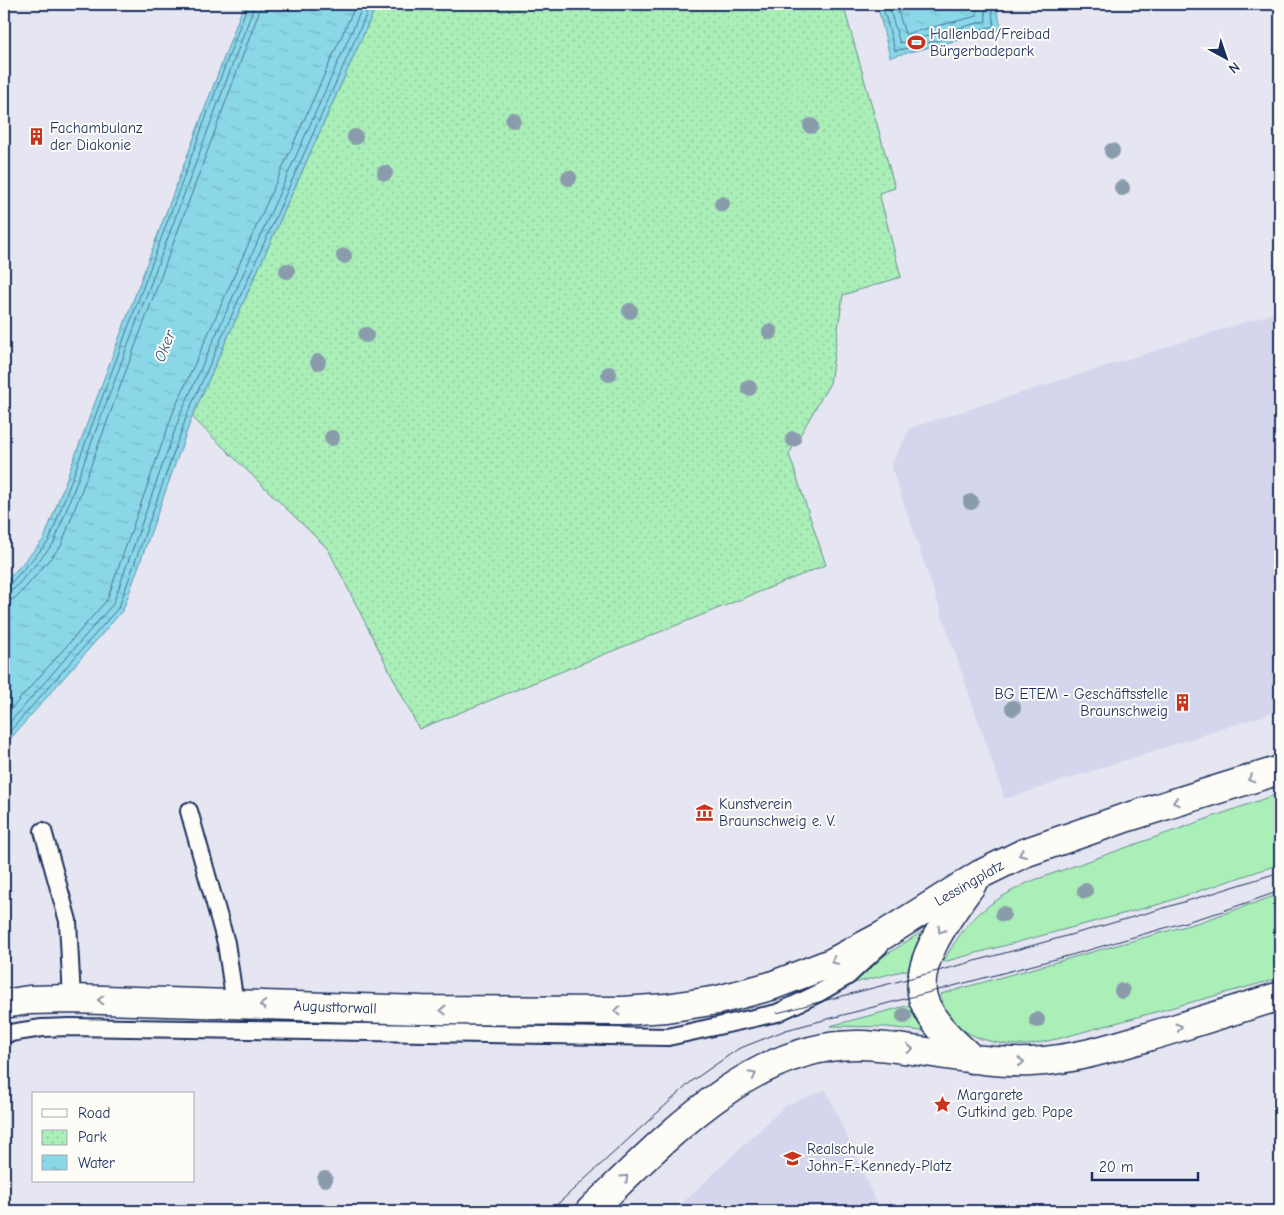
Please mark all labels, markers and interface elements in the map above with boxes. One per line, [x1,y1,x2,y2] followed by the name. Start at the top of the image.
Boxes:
[930,25,1050,60] place label: Hallenbad/Freibad Bürgerbadepark
[1202,32,1252,82] north arrow
[906,33,926,53] sports icon: Hallenbad/Freibad Bürgerbadepark
[1225,58,1243,77] text: N
[50,119,143,154] place label: Fachambulanz der Diakonie
[26,127,46,147] building icon: Fachambulanz der Diakonie
[151,327,179,364] water label: Oker
[995,685,1168,720] place label: BG ETEM - Geschäftsstelle Braunschweig
[1172,693,1192,713] building icon: BG ETEM - Geschäftsstelle Braunschweig
[1248,773,1256,783] one-way arrow
[719,795,835,830] place label: Kunstverein Braunschweig e. V.
[1172,796,1180,806] one-way arrow
[695,803,715,823] museum icon: Kunstverein Braunschweig e. V.
[1018,848,1027,859] one-way arrow
[931,856,1007,910] street label: Lessingplatz
[938,924,948,933] one-way arrow
[830,955,839,966] one-way arrow
[97,994,105,1005] one-way arrow
[293,997,377,1017] street label: Augusttorwall
[259,999,267,1010] one-way arrow
[439,1004,447,1015] one-way arrow
[613,1006,620,1016] one-way arrow
[1174,1023,1183,1033] one-way arrow
[907,1043,915,1054] one-way arrow
[1018,1057,1025,1067] one-way arrow
[748,1072,757,1082] one-way arrow
[957,1086,1074,1121] place label: Margarete Gutkind geb. Pape
[32,1092,195,1182] legend
[933,1094,953,1114] place icon: Margarete Gutkind geb. Pape
[78,1104,110,1122] text: Road
[78,1128,107,1146] text: Park
[807,1140,952,1175] place label: Realschule John-F.-Kennedy-Platz
[783,1148,803,1168] school or university icon: Realschule John-F.-Kennedy-Platz
[1092,1150,1198,1182] scale bar
[78,1154,115,1172] text: Water
[1099,1158,1133,1176] text: 20 m
[620,1175,629,1184] one-way arrow

